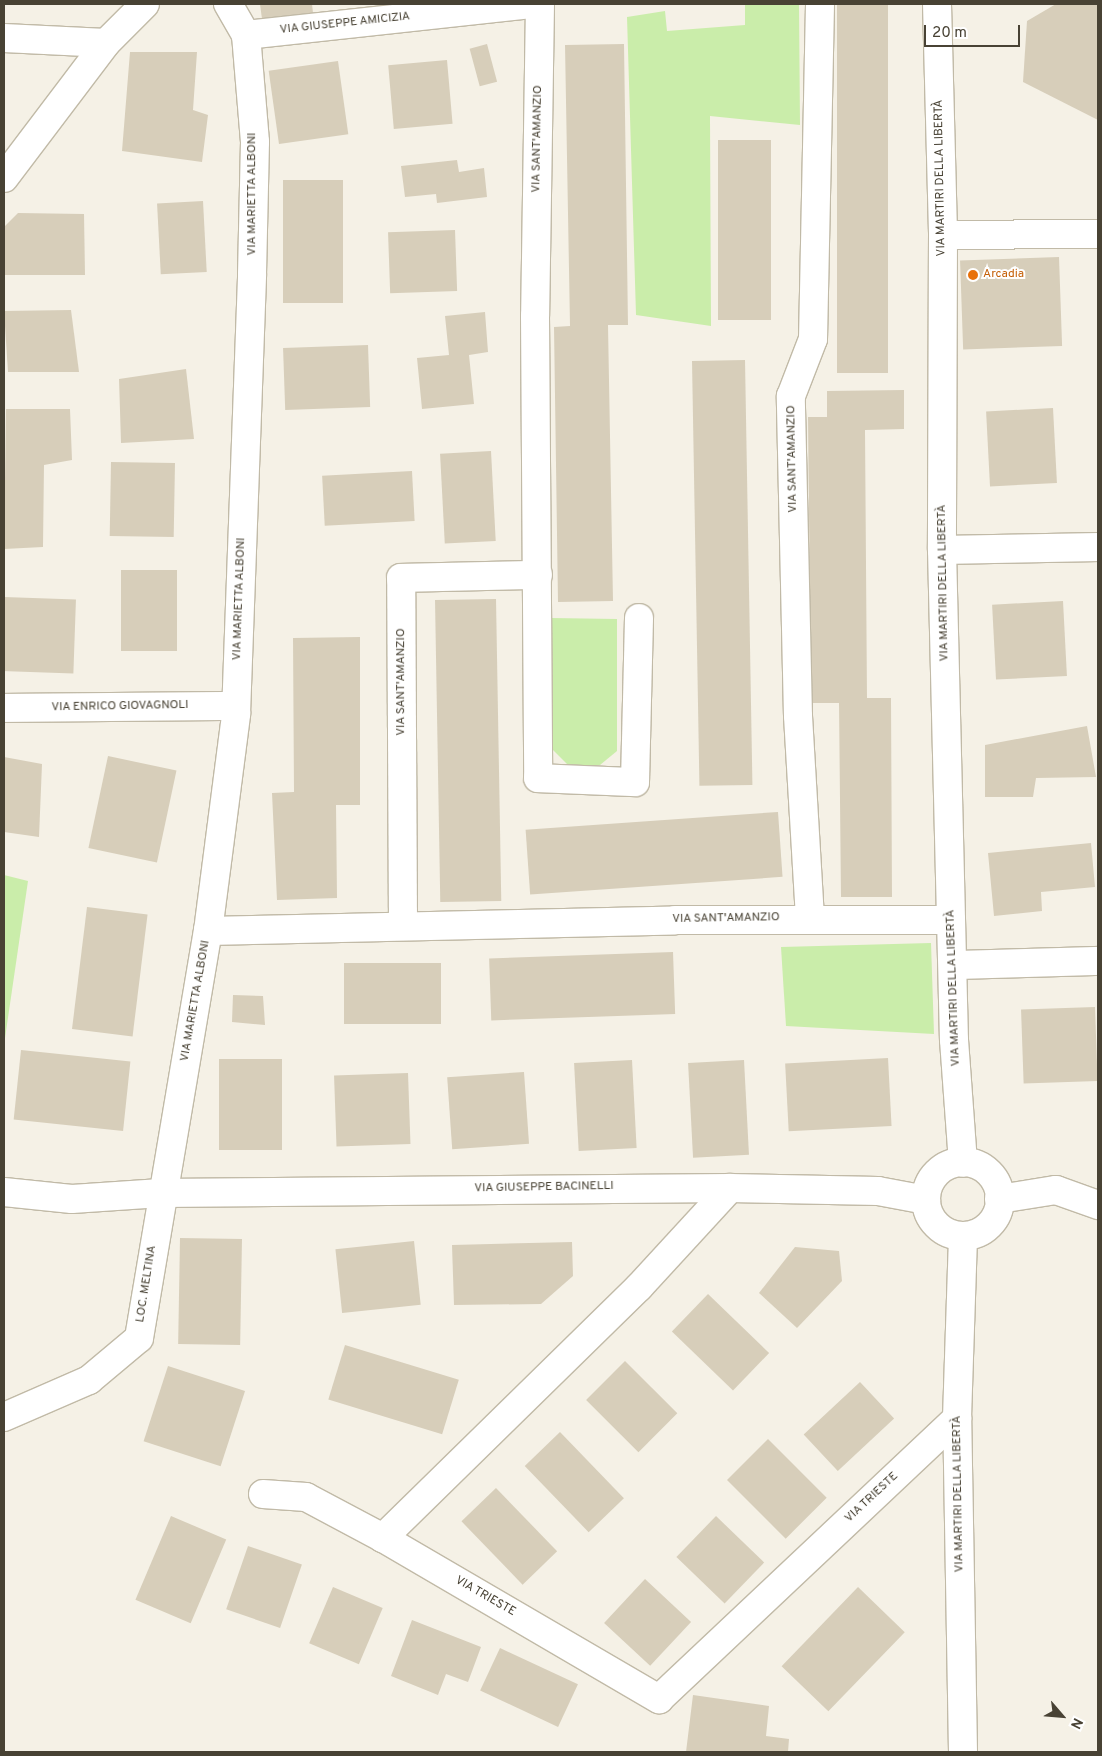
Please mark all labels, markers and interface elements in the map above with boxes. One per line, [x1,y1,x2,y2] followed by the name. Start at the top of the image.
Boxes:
[279,10,411,38] street label: VIA GIUSEPPE AMICIZIA
[927,15,1023,47] scale bar
[932,24,967,43] text: 20 m
[530,85,546,193] street label: VIA SANT'AMANZIO
[932,99,950,257] street label: VIA MARTIRI DELLA LIBERTÀ
[246,132,260,256] street label: VIA MARIETTA ALBONI
[983,268,1024,282] place label: Arcadia
[967,269,979,281] marker: Arcadia
[785,405,801,513] street label: VIA SANT'AMANZIO
[935,504,953,662] street label: VIA MARTIRI DELLA LIBERTÀ
[231,537,249,661] street label: VIA MARIETTA ALBONI
[395,628,409,736] street label: VIA SANT'AMANZIO
[51,699,189,715] street label: VIA ENRICO GIOVAGNOLI
[944,909,964,1067] street label: VIA MARTIRI DELLA LIBERTÀ
[672,911,780,927] street label: VIA SANT'AMANZIO
[178,938,214,1064] street label: VIA MARIETTA ALBONI
[474,1180,614,1196] street label: VIA GIUSEPPE BACINELLI
[134,1244,160,1324] street label: LOC. MELTINA
[950,1415,968,1573] street label: VIA MARTIRI DELLA LIBERTÀ
[842,1469,902,1527] street label: VIA TRIESTE
[452,1574,518,1620] street label: VIA TRIESTE
[1037,1691,1087,1741] north arrow
[1066,1715,1086,1731] text: N

